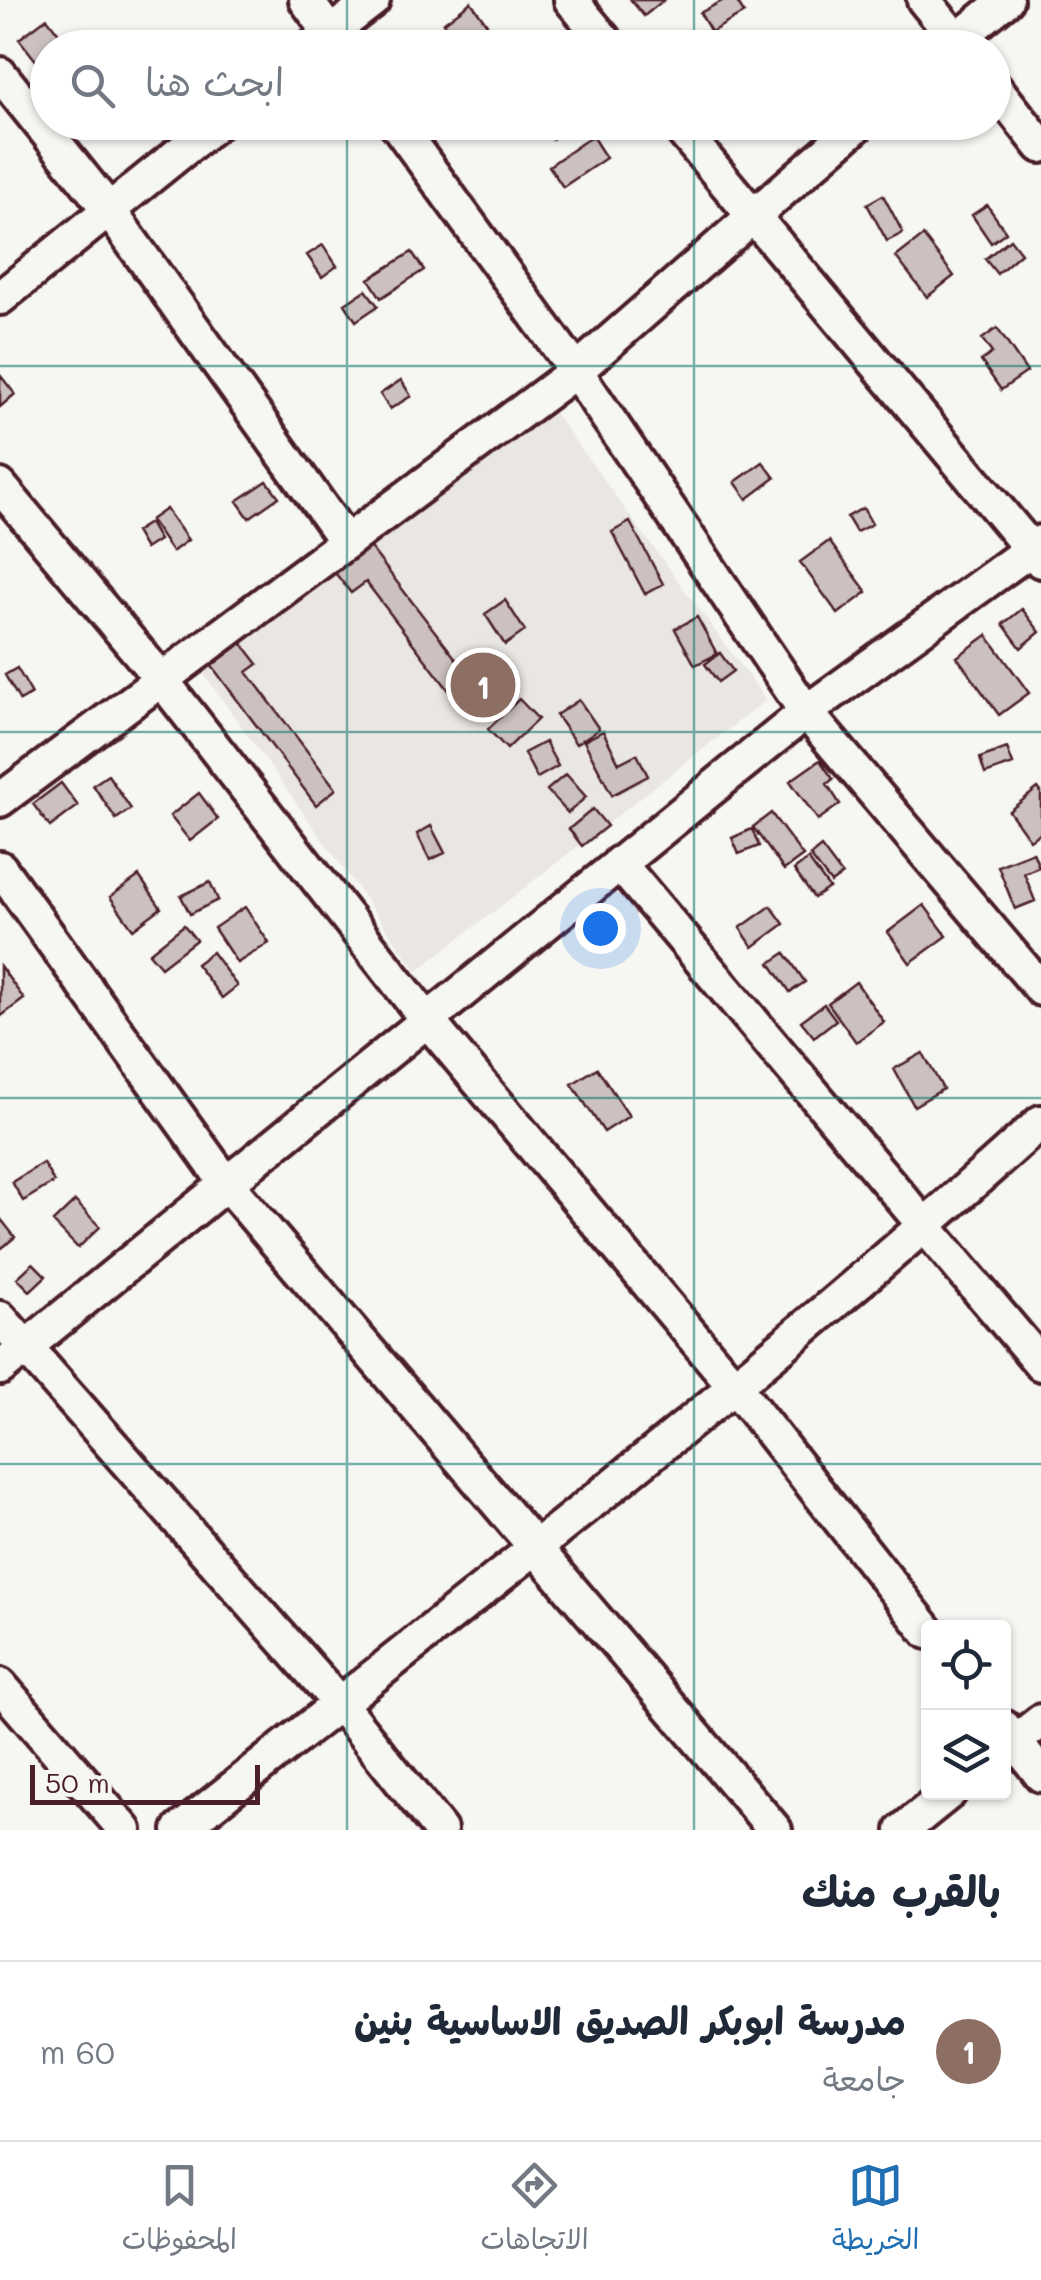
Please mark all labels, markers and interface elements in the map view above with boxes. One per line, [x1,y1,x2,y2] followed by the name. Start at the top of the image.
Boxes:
[30,30,1011,140] search box
[145,56,284,106] text: ابحث هنا
[65,58,120,113] icon: search
[450,648,516,722] pin: 1
[575,903,626,954] your location
[921,1620,1011,1800] map controls
[921,1620,1011,1710] button: locate
[921,1710,1011,1800] button: layers
[30,1760,260,1804] scale bar
[45,1764,110,1800] text: 50 m
[802,1863,1001,1918] text: بالقرب منك
[354,1995,906,2045] text: مدرسة ابوبكر الصديق الاساسية بنين
[40,2030,115,2072] text: 60 m
[961,2030,976,2072] text: 1
[823,2057,906,2099] text: جامعة
[122,2158,237,2264] tab: المحفوظات
[480,2158,589,2264] tab: الاتجاهات
[832,2158,919,2264] tab: الخريطة

